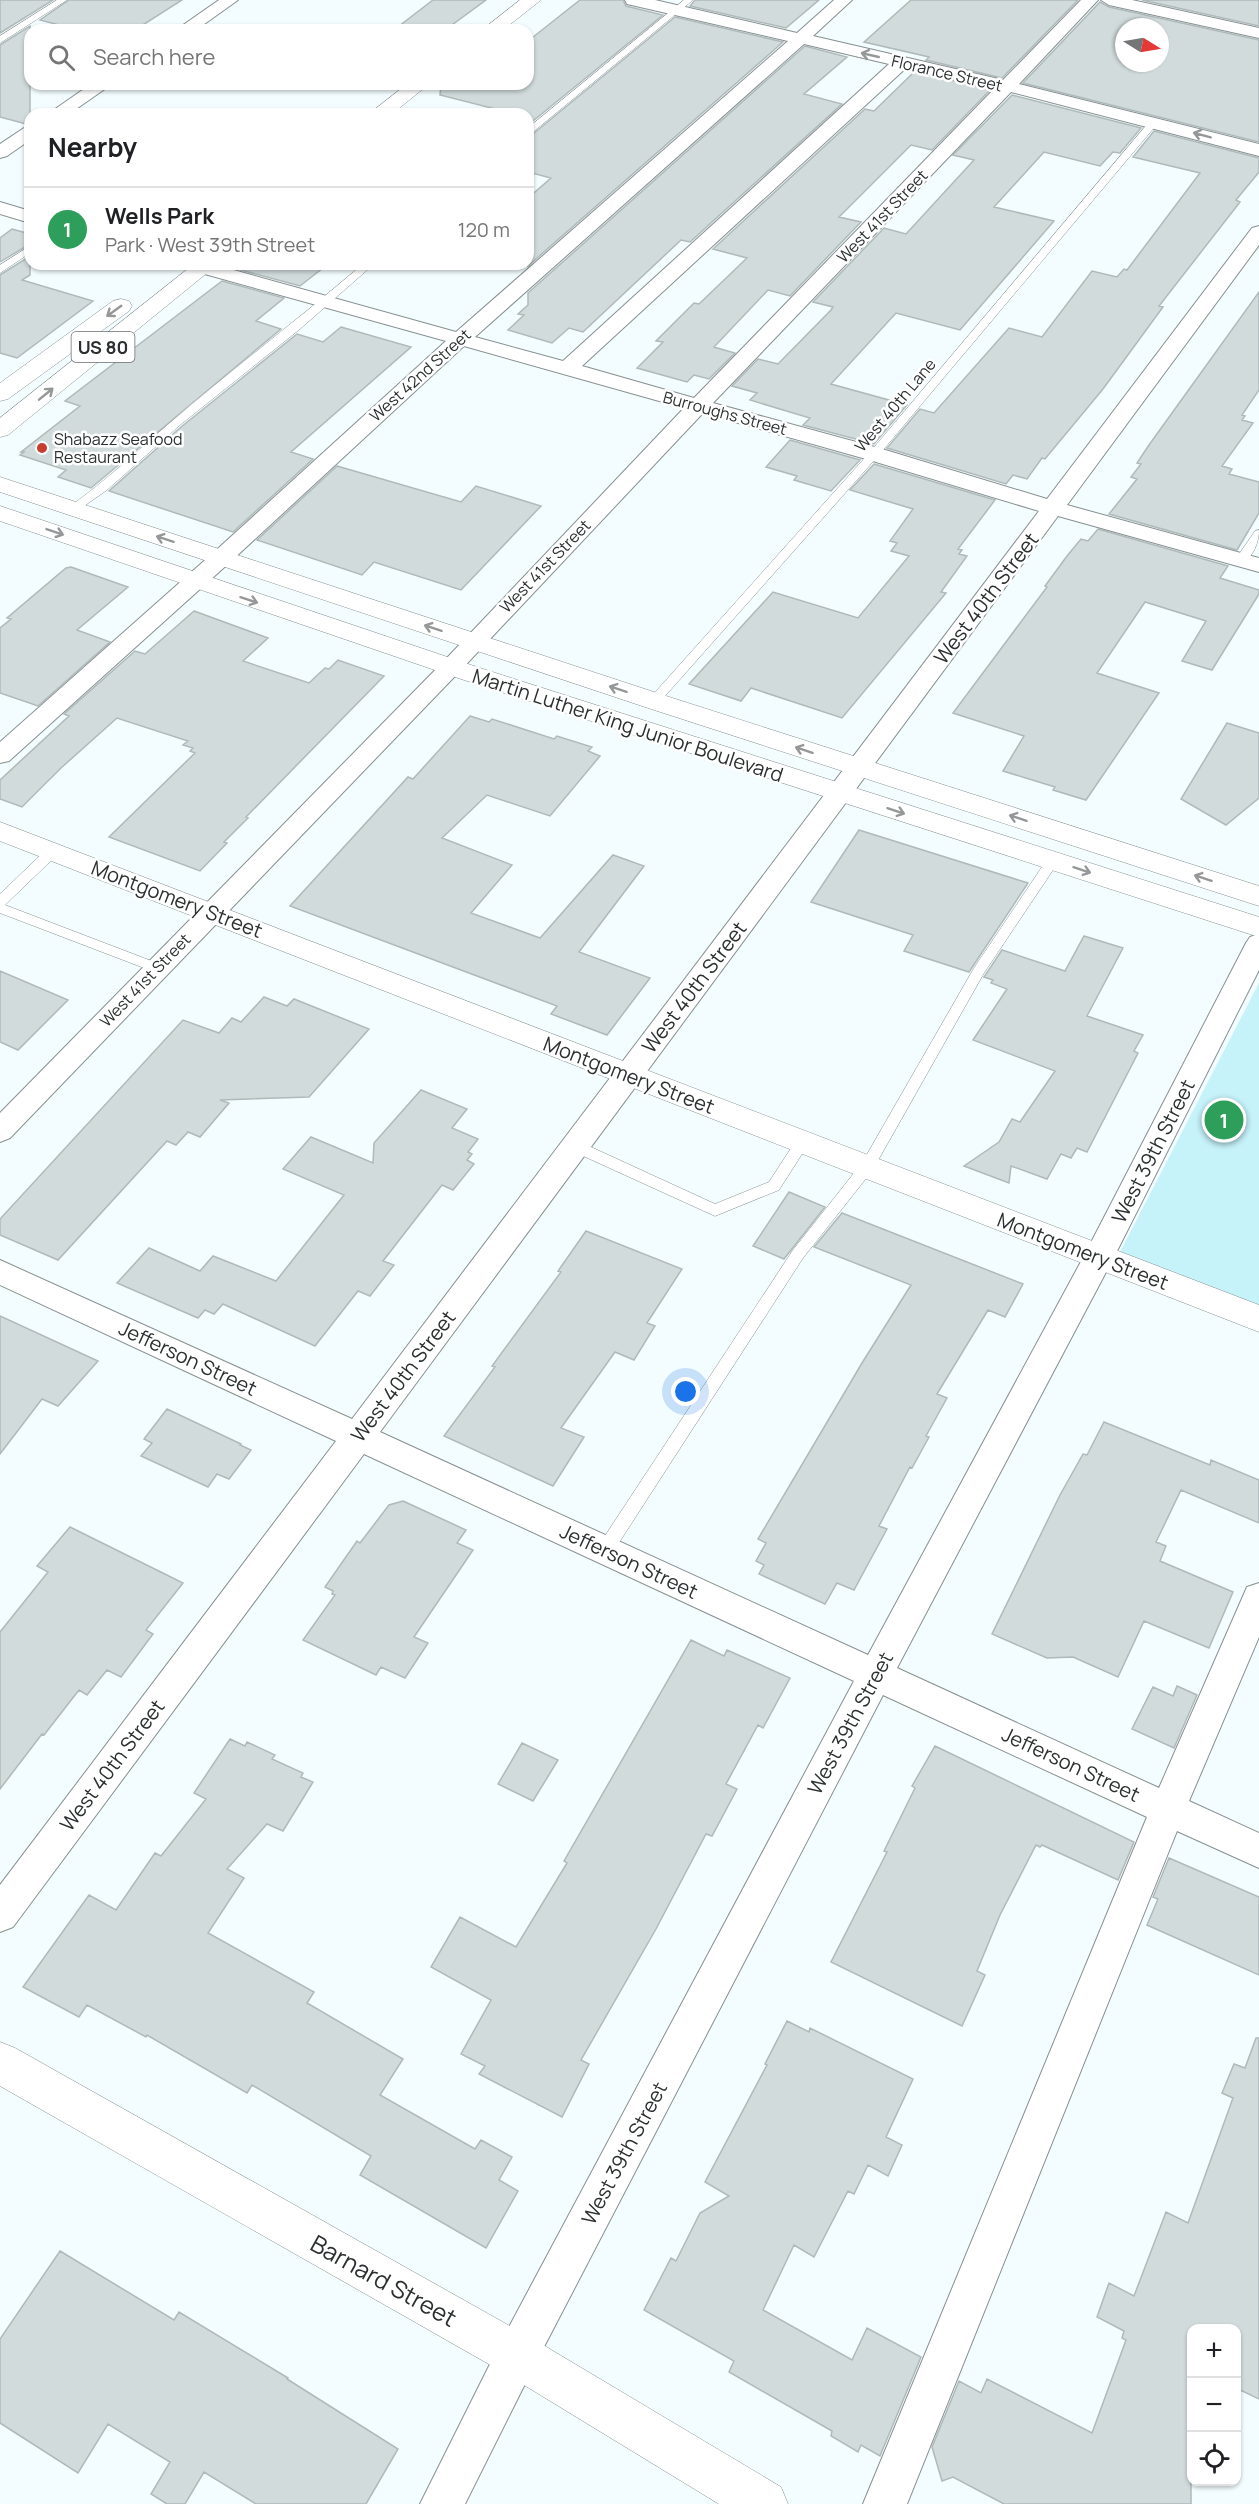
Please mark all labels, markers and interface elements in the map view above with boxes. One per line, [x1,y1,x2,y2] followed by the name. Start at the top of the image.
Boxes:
[1115,18,1169,72] north arrow
[24,24,534,90] search box
[45,41,78,74] icon: search
[93,42,215,72] text: Search here
[861,48,880,60] one-way arrow
[889,50,1005,96] street label: Florance Street
[48,129,137,165] text: Nearby
[1193,129,1212,141] one-way arrow
[832,164,932,268] street label: West 41st Street
[105,201,214,231] text: Wells Park
[63,216,72,243] text: 1
[458,216,510,243] text: 120 m
[105,231,315,258] text: Park · West 39th Street
[107,305,123,317] one-way arrow
[365,324,475,426] street label: West 42nd Street
[72,332,134,362] road number: US 80
[849,354,941,456] street label: West 40th Lane
[661,386,789,440] street label: Burroughs Street
[37,387,53,400] one-way arrow
[54,428,182,468] place label: Shabazz Seafood Restaurant
[35,441,49,455] marker: Shabazz Seafood Restaurant
[495,514,595,618] street label: West 41st Street
[928,527,1044,669] street label: West 40th Street
[45,528,64,539] one-way arrow
[156,533,175,544] one-way arrow
[239,595,258,606] one-way arrow
[424,621,443,632] one-way arrow
[469,662,787,788] street label: Martin Luther King Junior Boulevard
[609,683,628,694] one-way arrow
[795,744,814,755] one-way arrow
[886,807,905,818] one-way arrow
[1009,812,1028,823] one-way arrow
[88,854,266,944] street label: Montgomery Street
[1072,866,1091,877] one-way arrow
[1194,872,1213,883] one-way arrow
[636,916,752,1058] street label: West 40th Street
[95,928,195,1032] street label: West 41st Street
[540,1030,718,1120] street label: Montgomery Street
[1105,1075,1201,1227] street label: West 39th Street
[1204,1098,1244,1142] pin: 1
[994,1206,1172,1296] street label: Montgomery Street
[345,1305,461,1447] street label: West 40th Street
[115,1314,261,1402] street label: Jefferson Street
[671,1377,700,1406] your location
[556,1517,702,1605] street label: Jefferson Street
[801,1647,899,1799] street label: West 39th Street
[54,1694,170,1836] street label: West 40th Street
[998,1720,1144,1808] street label: Jefferson Street
[575,2077,673,2229] street label: West 39th Street
[305,2226,463,2334] street label: Barnard Street
[1187,2324,1241,2486] map controls
[1187,2324,1241,2378] button: +
[1187,2378,1241,2432] button: −
[1187,2432,1241,2486] button: locate

